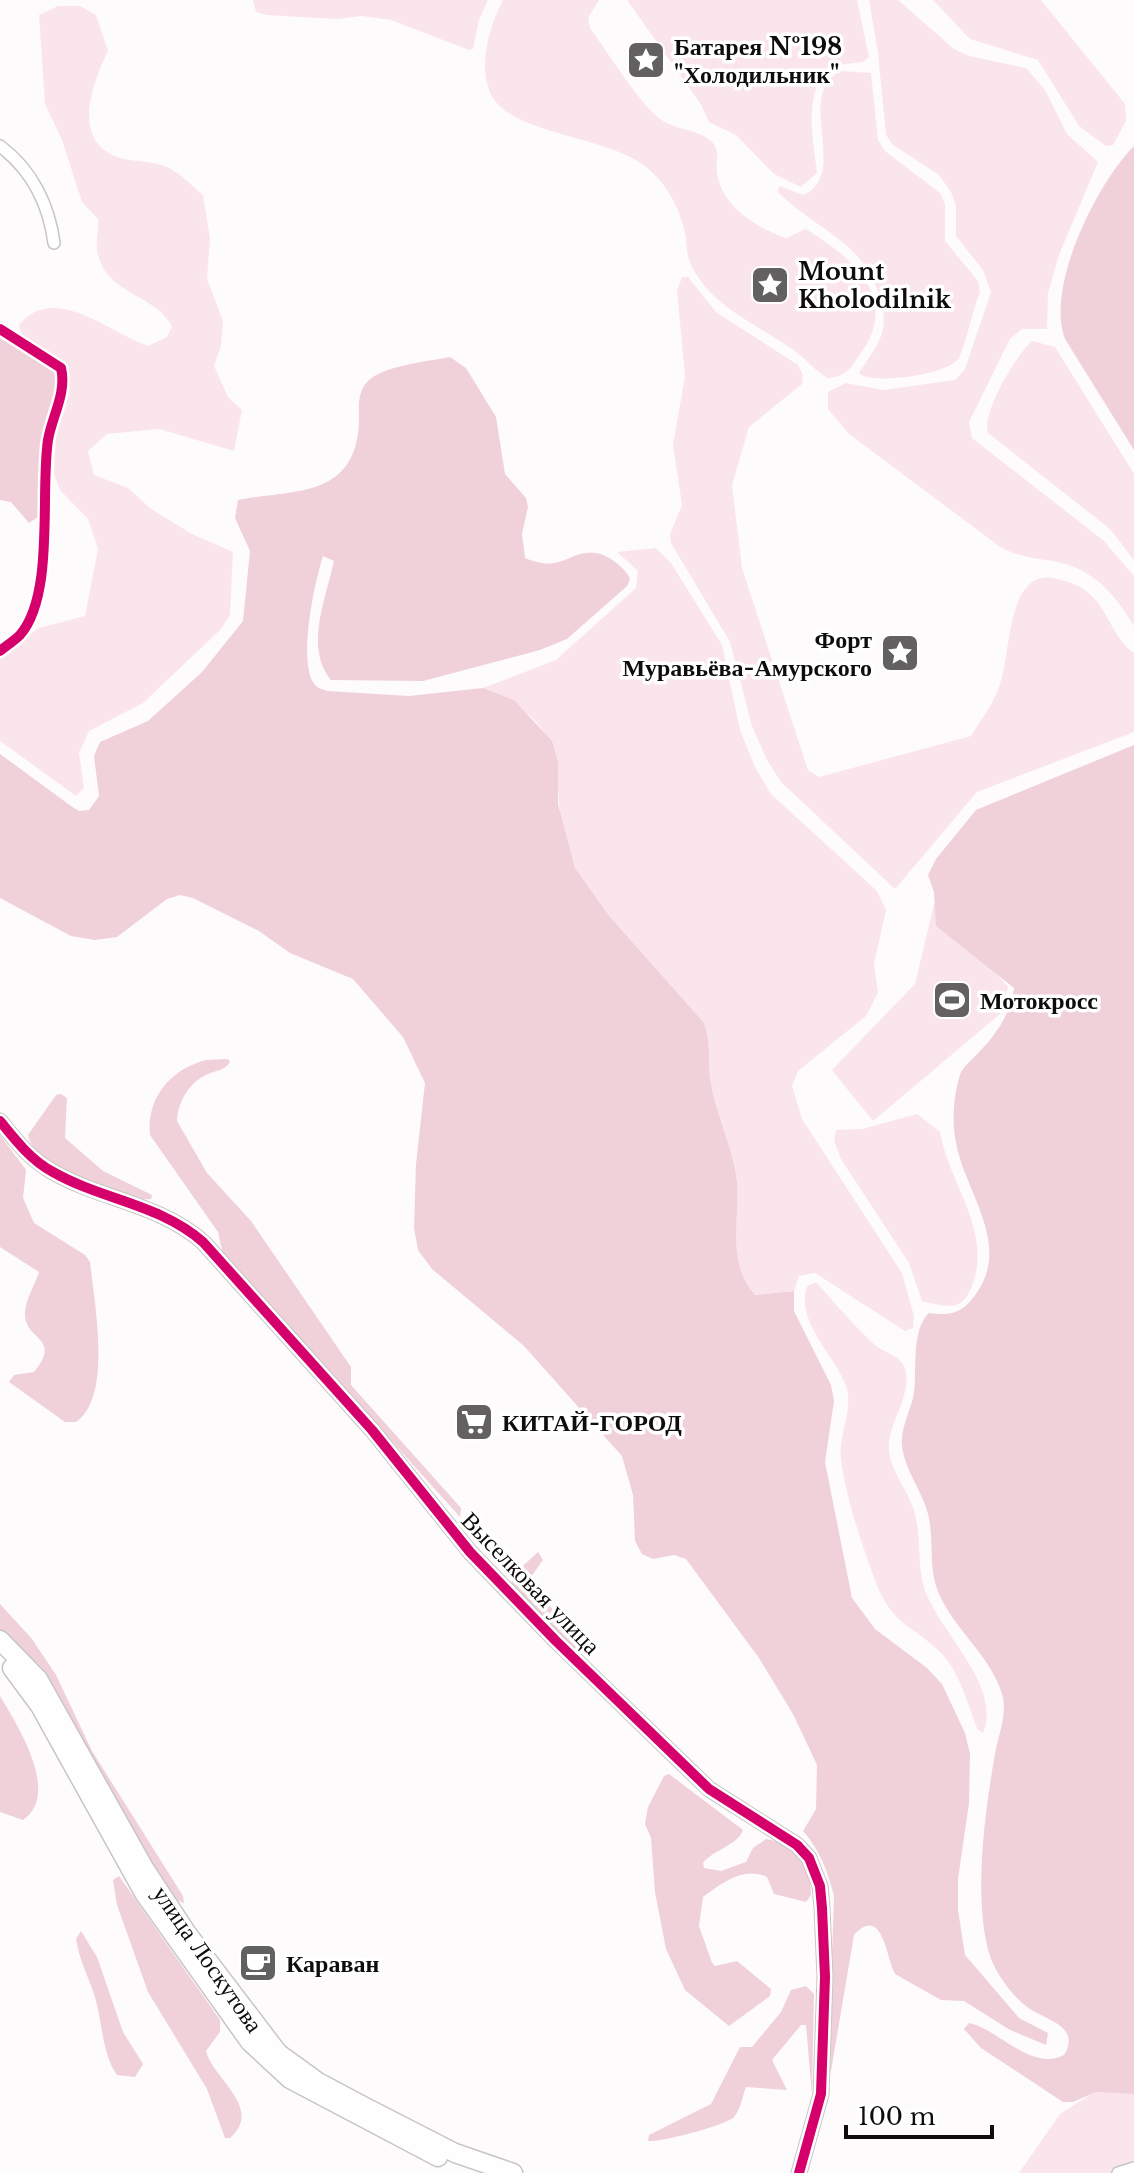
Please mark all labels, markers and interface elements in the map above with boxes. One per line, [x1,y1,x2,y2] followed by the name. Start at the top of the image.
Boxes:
[674,32,842,89] place label: Батарея №198 "Холодильник"
[625,39,667,81] place icon: Батарея №198 "Холодильник"
[798,257,952,314] place label: Mount Kholodilnik
[749,264,791,306] place icon: Mount Kholodilnik
[623,625,872,682] place label: Форт Муравьёва-Амурского
[879,632,921,674] place icon: Форт Муравьёва-Амурского
[931,979,973,1021] sports icon: Мотокросс
[980,986,1098,1015] place label: Мотокросс
[453,1401,495,1443] supermarket icon: КИТАЙ-ГОРОД
[502,1408,682,1437] place label: КИТАЙ-ГОРОД
[456,1506,607,1661] street label: Выселковая улица
[147,1880,269,2038] street label: улица Лоскутова
[237,1942,279,1984] cafe icon: Караван
[286,1949,379,1978] place label: Караван
[846,2089,992,2139] scale bar
[858,2102,936,2131] text: 100 m

